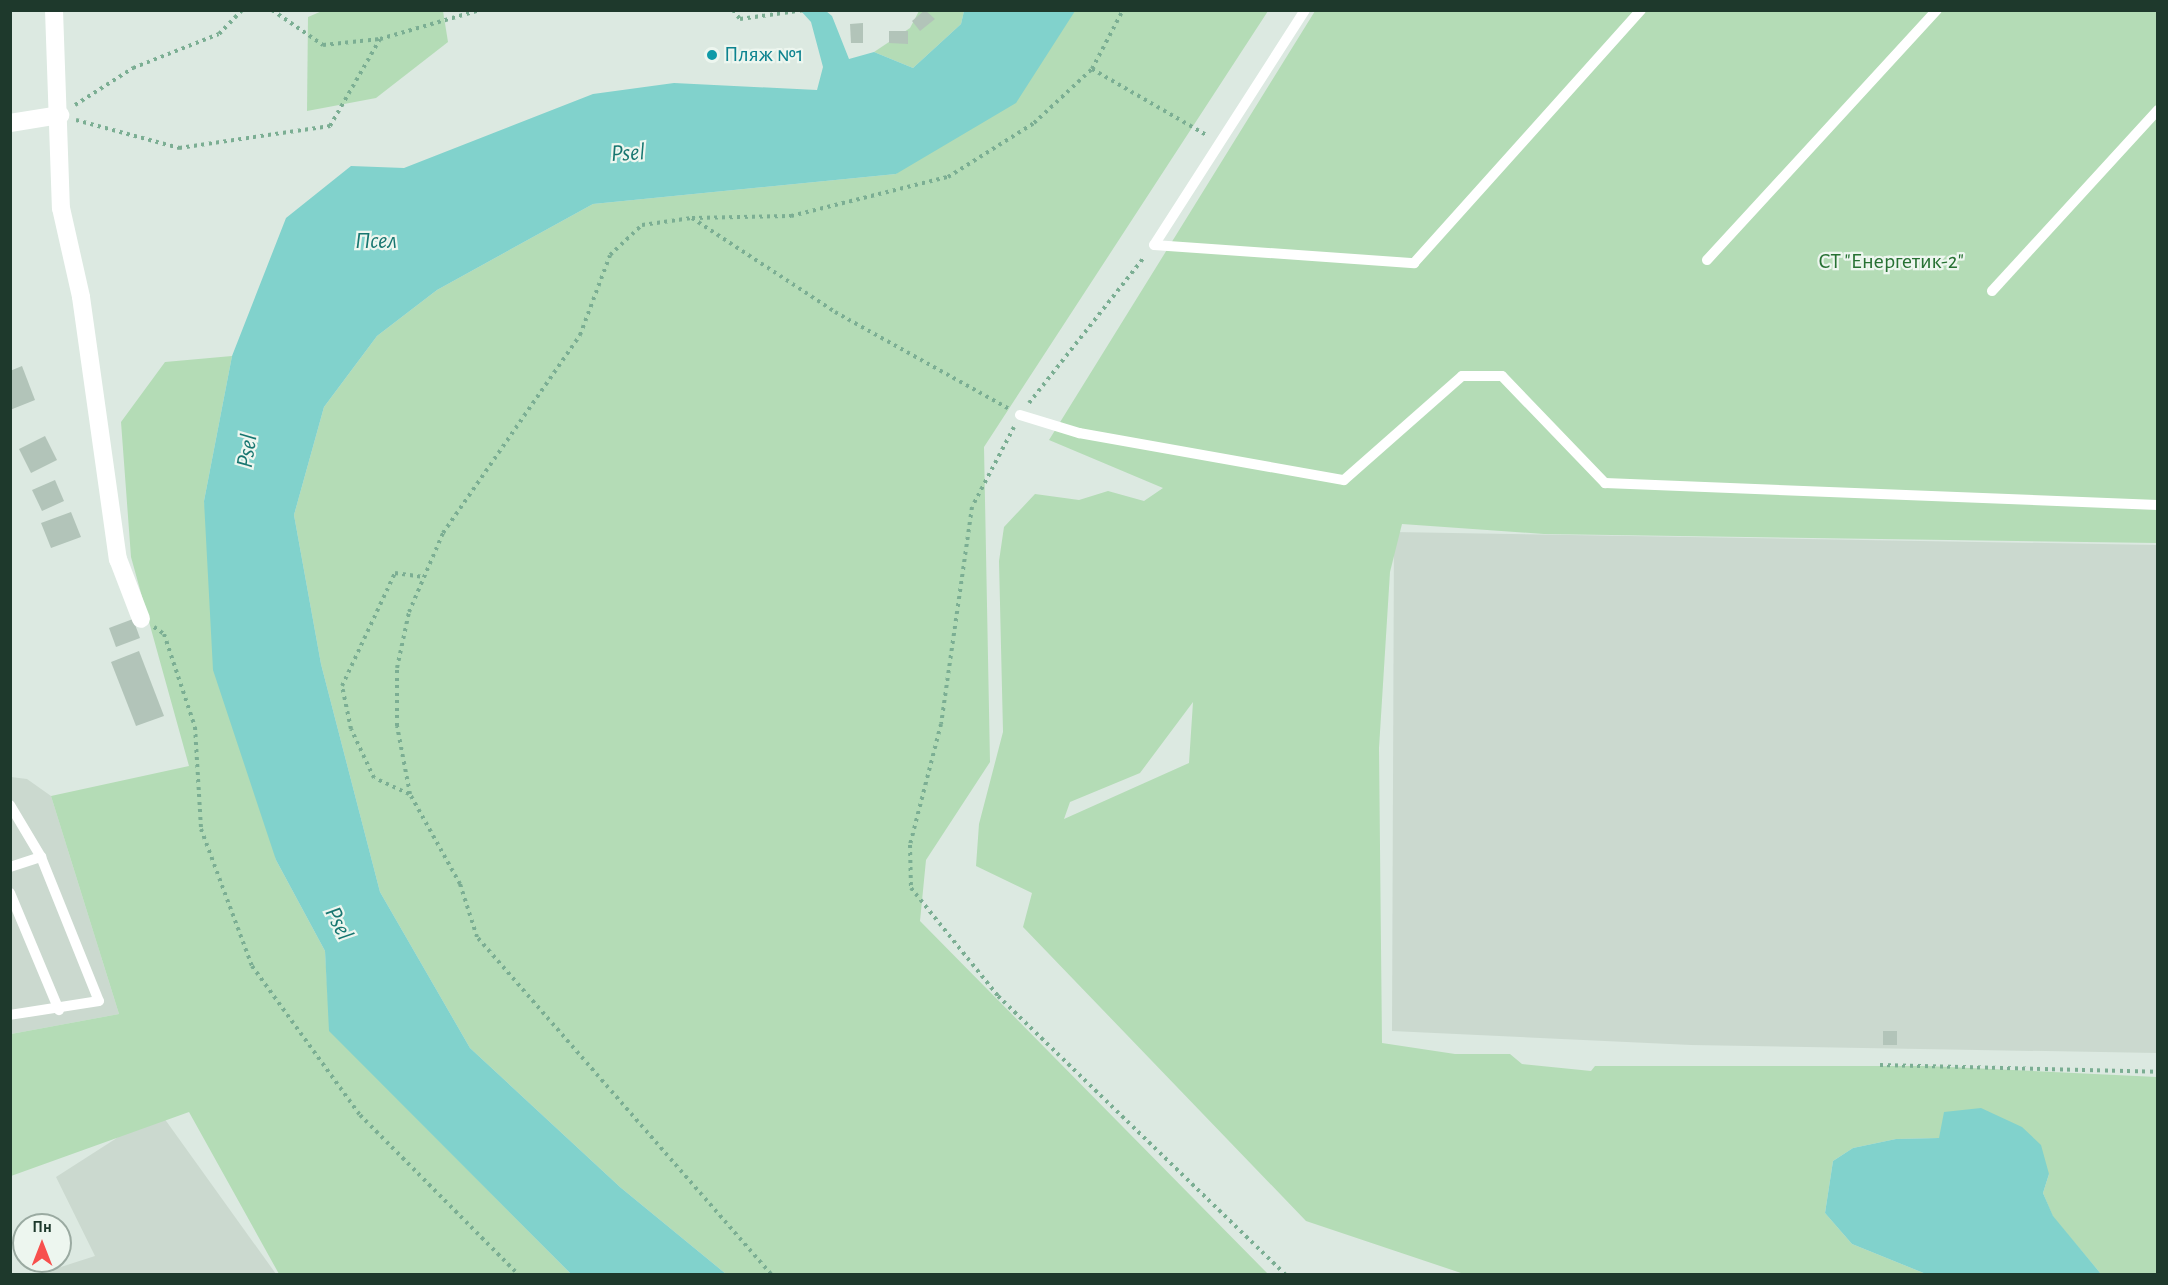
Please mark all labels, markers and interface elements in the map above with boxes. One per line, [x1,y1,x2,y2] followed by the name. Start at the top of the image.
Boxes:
[724,42,804,68] place label: Пляж №1
[705,48,719,62] marker: Пляж №1
[610,139,646,169] water label: Psel
[355,228,397,256] water label: Псел
[1818,249,1964,275] park label: СТ "Енергетик-2"
[231,432,265,470] water label: Psel
[317,902,359,946] water label: Psel
[12,1213,72,1273] north arrow
[32,1219,52,1235] text: Пн

